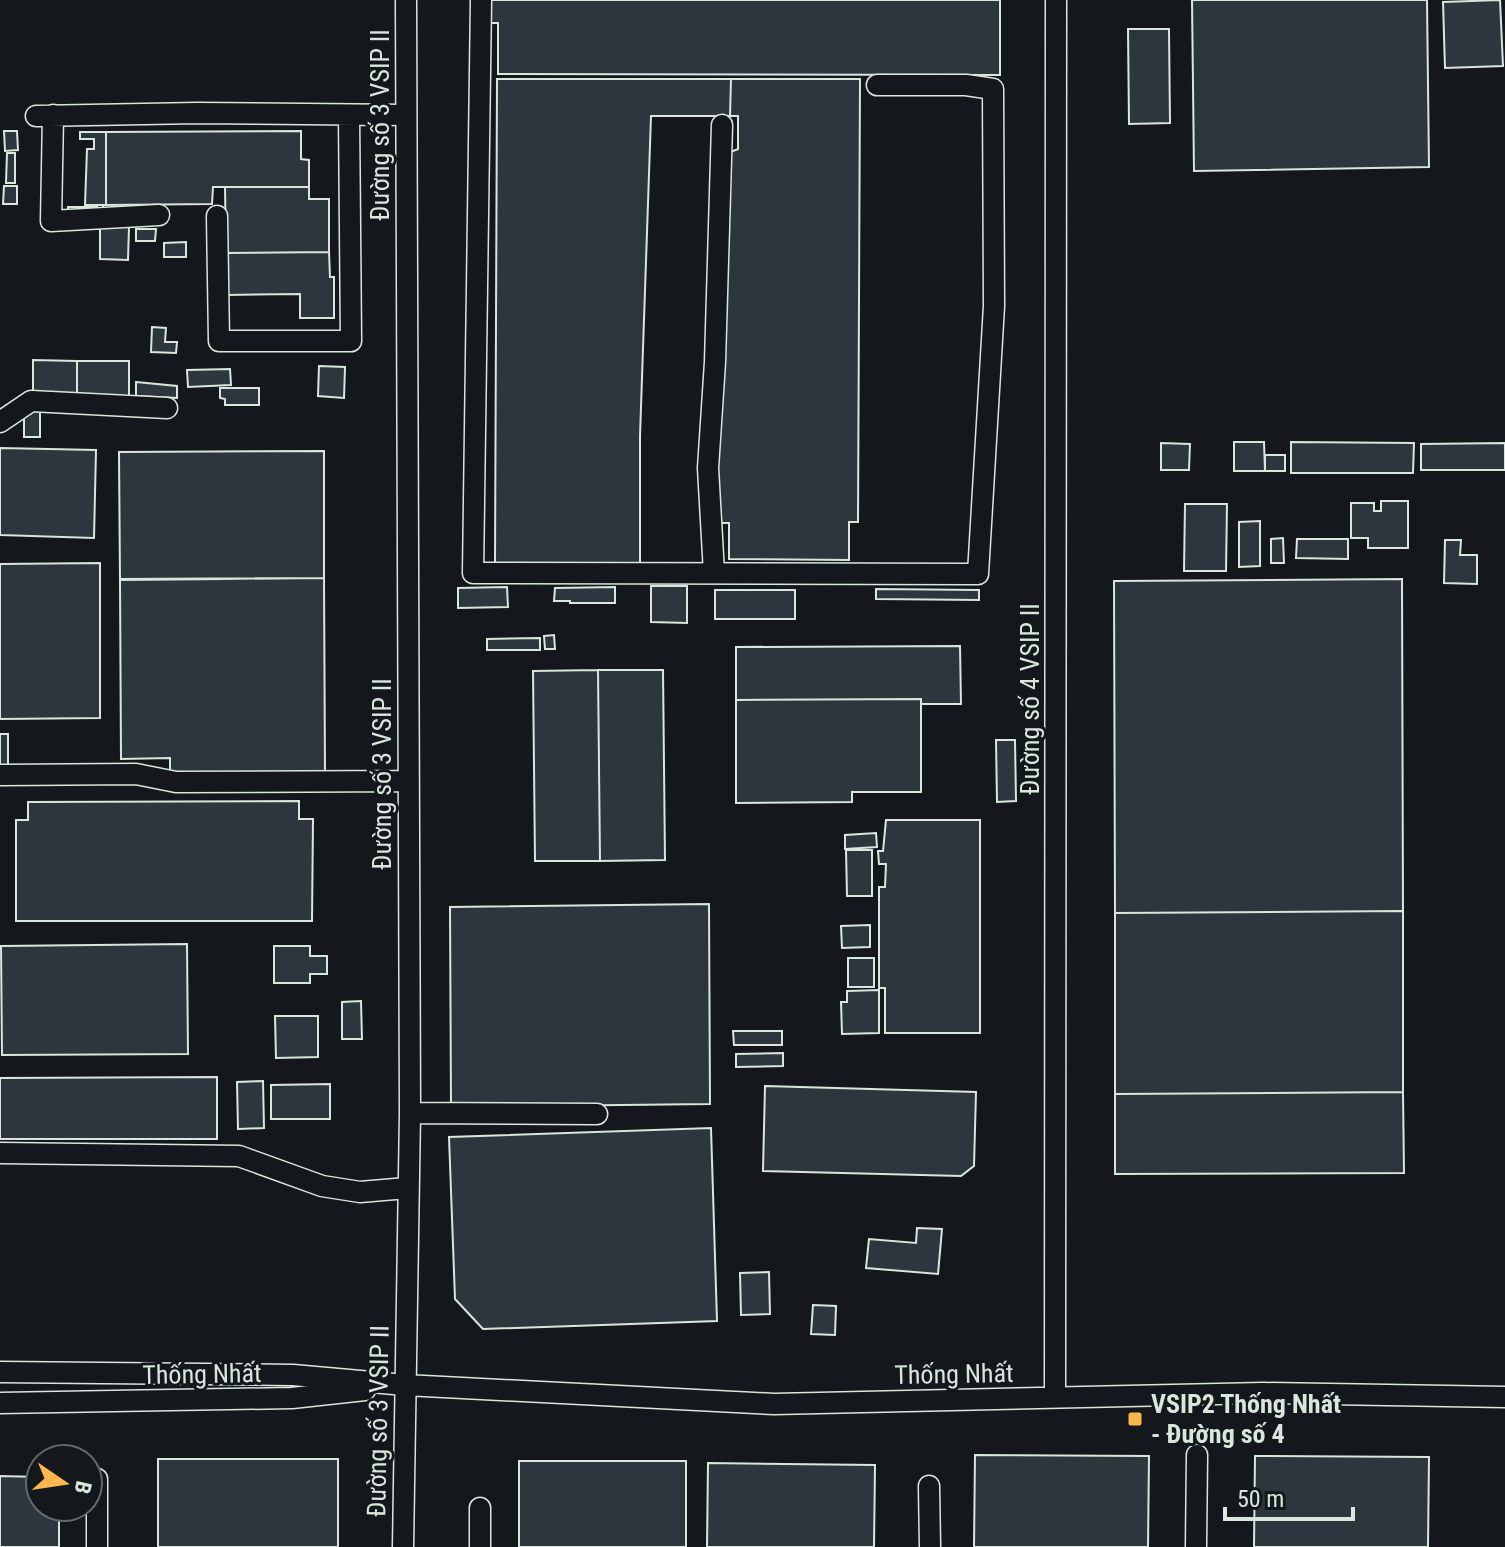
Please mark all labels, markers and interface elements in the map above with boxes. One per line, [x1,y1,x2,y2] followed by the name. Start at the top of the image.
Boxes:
[365,29,395,221] street label: Đường số 3 VSIP II
[1015,603,1045,795] street label: Đường số 4 VSIP II
[367,678,397,870] street label: Đường số 3 VSIP II
[361,1325,395,1517] street label: Đường số 3 VSIP II
[142,1358,262,1390] street label: Thống Nhất
[894,1358,1014,1390] street label: Thống Nhất
[1151,1389,1341,1449] place label: VSIP2 Thống Nhất - Đường số 4
[1126,1410,1144,1428] marker: VSIP2 Thống Nhất - Đường số 4
[24,1443,104,1523] north arrow
[1225,1471,1353,1521] scale bar
[69,1479,97,1496] text: B
[1237,1485,1284,1513] text: 50 m

